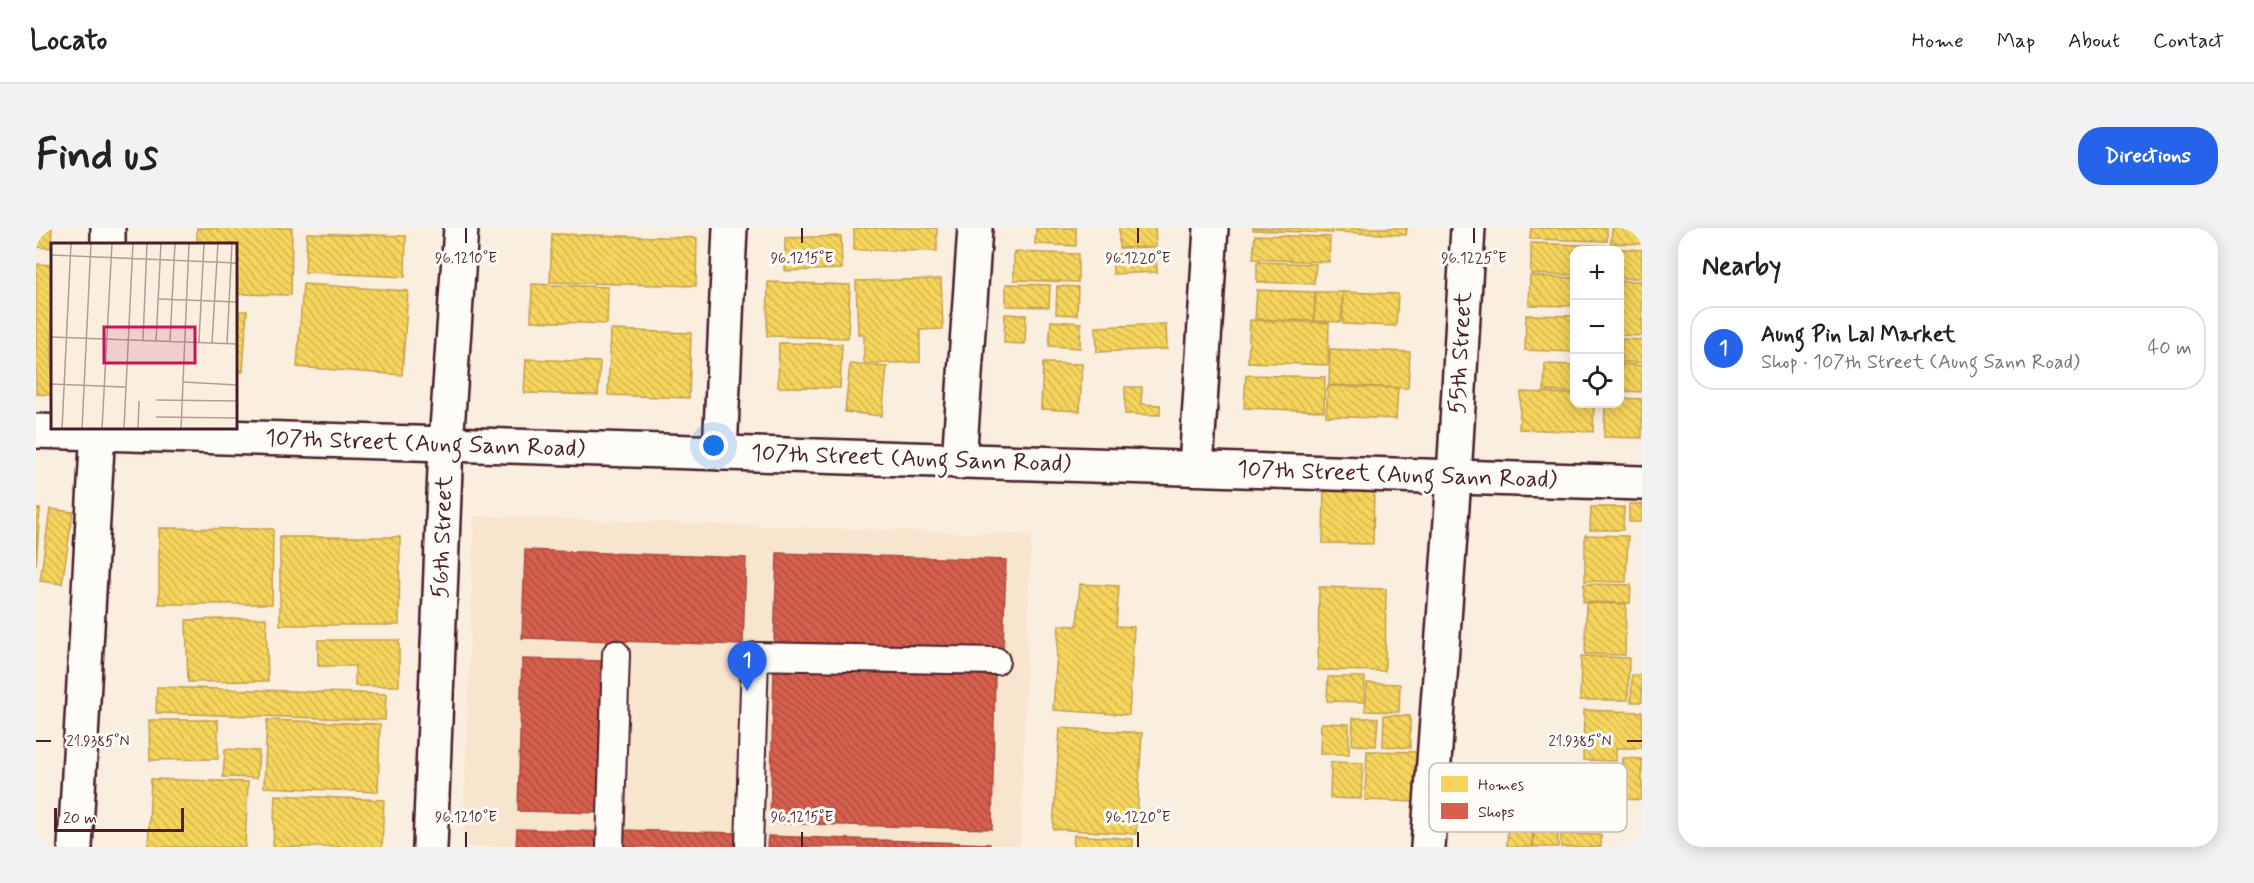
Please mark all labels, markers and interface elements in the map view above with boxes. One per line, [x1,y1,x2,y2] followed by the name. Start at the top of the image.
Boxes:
[30,23,107,60] text: Locato
[1912,27,1964,55] text: Home
[1997,27,2035,55] text: Map
[2068,27,2120,55] text: About
[2153,27,2224,55] text: Contact
[2078,127,2218,185] button: Directions
[36,129,158,184] text: Find us
[51,243,237,429] inset map
[1570,246,1624,408] map controls
[1570,246,1624,300] button: +
[435,249,497,269] text: 96.1210°E
[771,249,833,269] text: 96.1215°E
[1106,249,1171,269] text: 96.1220°E
[1441,249,1507,269] text: 96.1225°E
[1702,250,1781,284] text: Nearby
[1442,291,1480,415] street label: 55th Street
[1570,300,1624,354] button: −
[1761,321,1956,349] text: Aung Pin Lal Market
[1719,335,1728,362] text: 1
[2148,335,2192,362] text: 40 m
[1761,349,2080,376] text: Shop · 107th Street (Aung Sann Road)
[1570,354,1624,408] button: locate
[264,423,586,468] street label: 107th Street (Aung Sann Road)
[699,431,728,460] your location
[750,438,1072,483] street label: 107th Street (Aung Sann Road)
[1236,454,1558,499] street label: 107th Street (Aung Sann Road)
[425,475,461,599] street label: 56th Street
[728,642,766,691] pin: 1
[66,732,130,752] text: 21.9385°N
[1548,732,1612,752] text: 21.9385°N
[1429,763,1627,832] legend
[1478,775,1524,796] text: Homes
[1478,802,1515,823] text: Shops
[54,805,184,832] scale bar
[63,808,97,829] text: 20 m
[435,808,497,828] text: 96.1210°E
[771,808,833,828] text: 96.1215°E
[1106,808,1171,828] text: 96.1220°E

